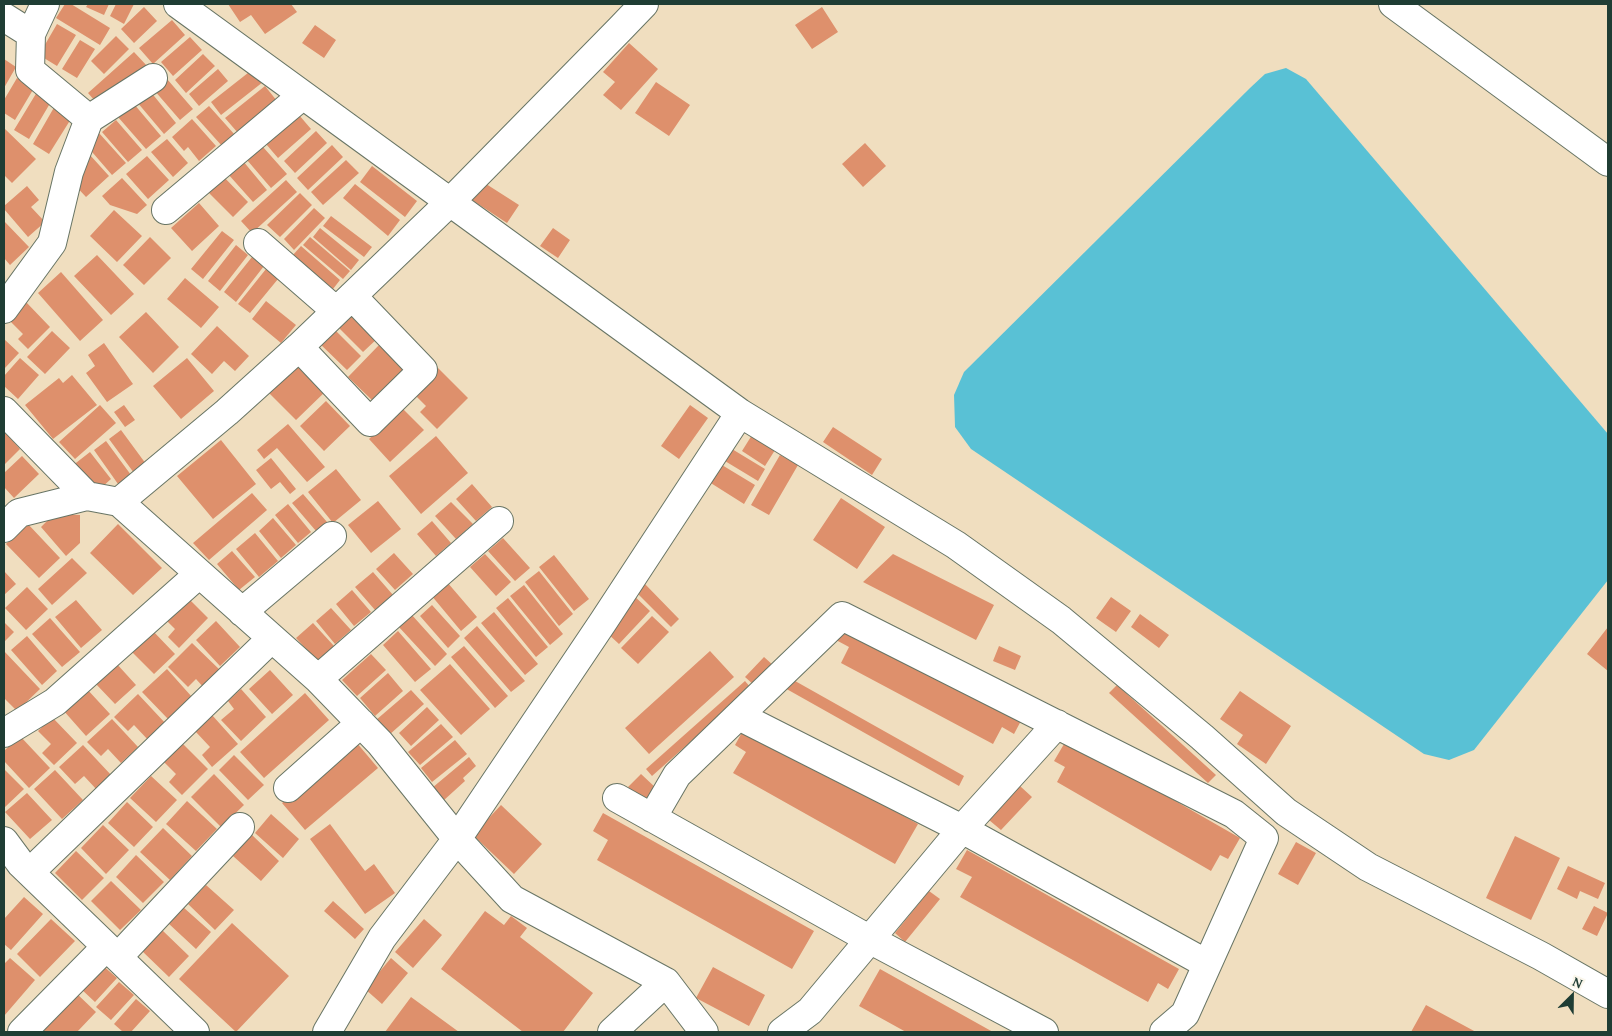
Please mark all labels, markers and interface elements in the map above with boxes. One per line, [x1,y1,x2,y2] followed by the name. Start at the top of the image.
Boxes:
[1547,971,1597,1021] north arrow
[1570,971,1586,993] text: N

